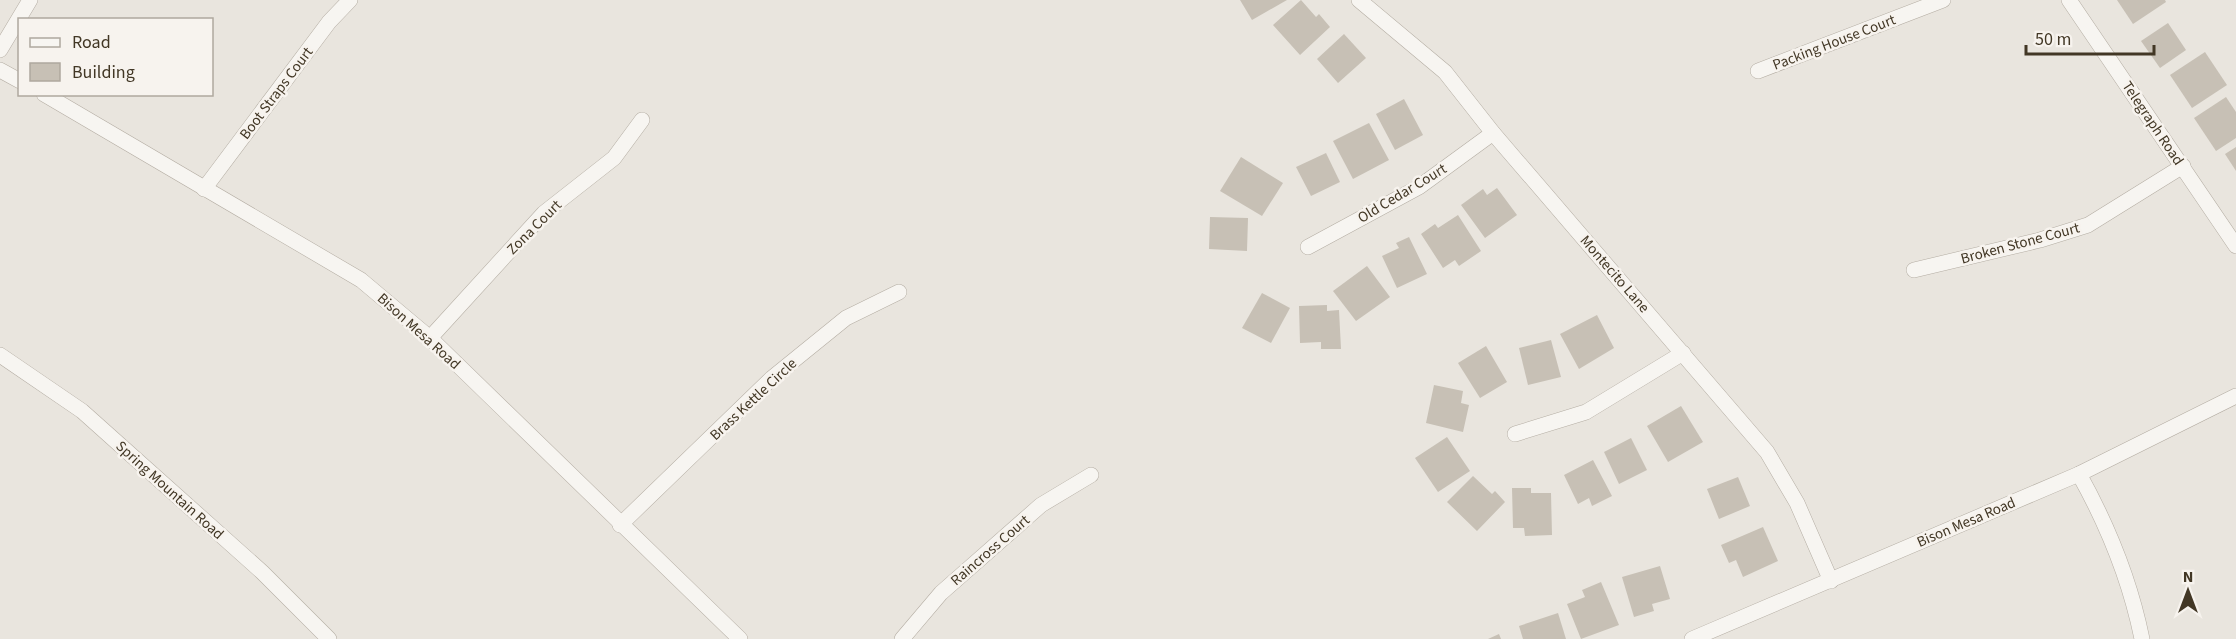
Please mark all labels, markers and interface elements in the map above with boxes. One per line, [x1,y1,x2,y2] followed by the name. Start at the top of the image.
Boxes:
[1770,9,1899,76] street label: Packing House Court
[18,18,213,96] legend
[2026,18,2154,56] scale bar
[2035,27,2071,52] text: 50 m
[72,30,111,55] text: Road
[235,43,318,144] street label: Boot Straps Court
[72,60,135,85] text: Building
[2117,77,2188,169] street label: Telegraph Road
[1354,159,1451,228] street label: Old Cedar Court
[502,195,566,259] street label: Zona Court
[1958,218,2082,269] street label: Broken Stone Court
[1575,231,1654,318] street label: Montecito Lane
[372,288,465,374] street label: Bison Mesa Road
[705,353,802,445] street label: Brass Kettle Circle
[111,436,228,545] street label: Spring Mountain Road
[1914,492,2019,553] street label: Bison Mesa Road
[946,510,1034,591] street label: Raincross Court
[2158,561,2218,621] north arrow
[2183,566,2193,588] text: N

